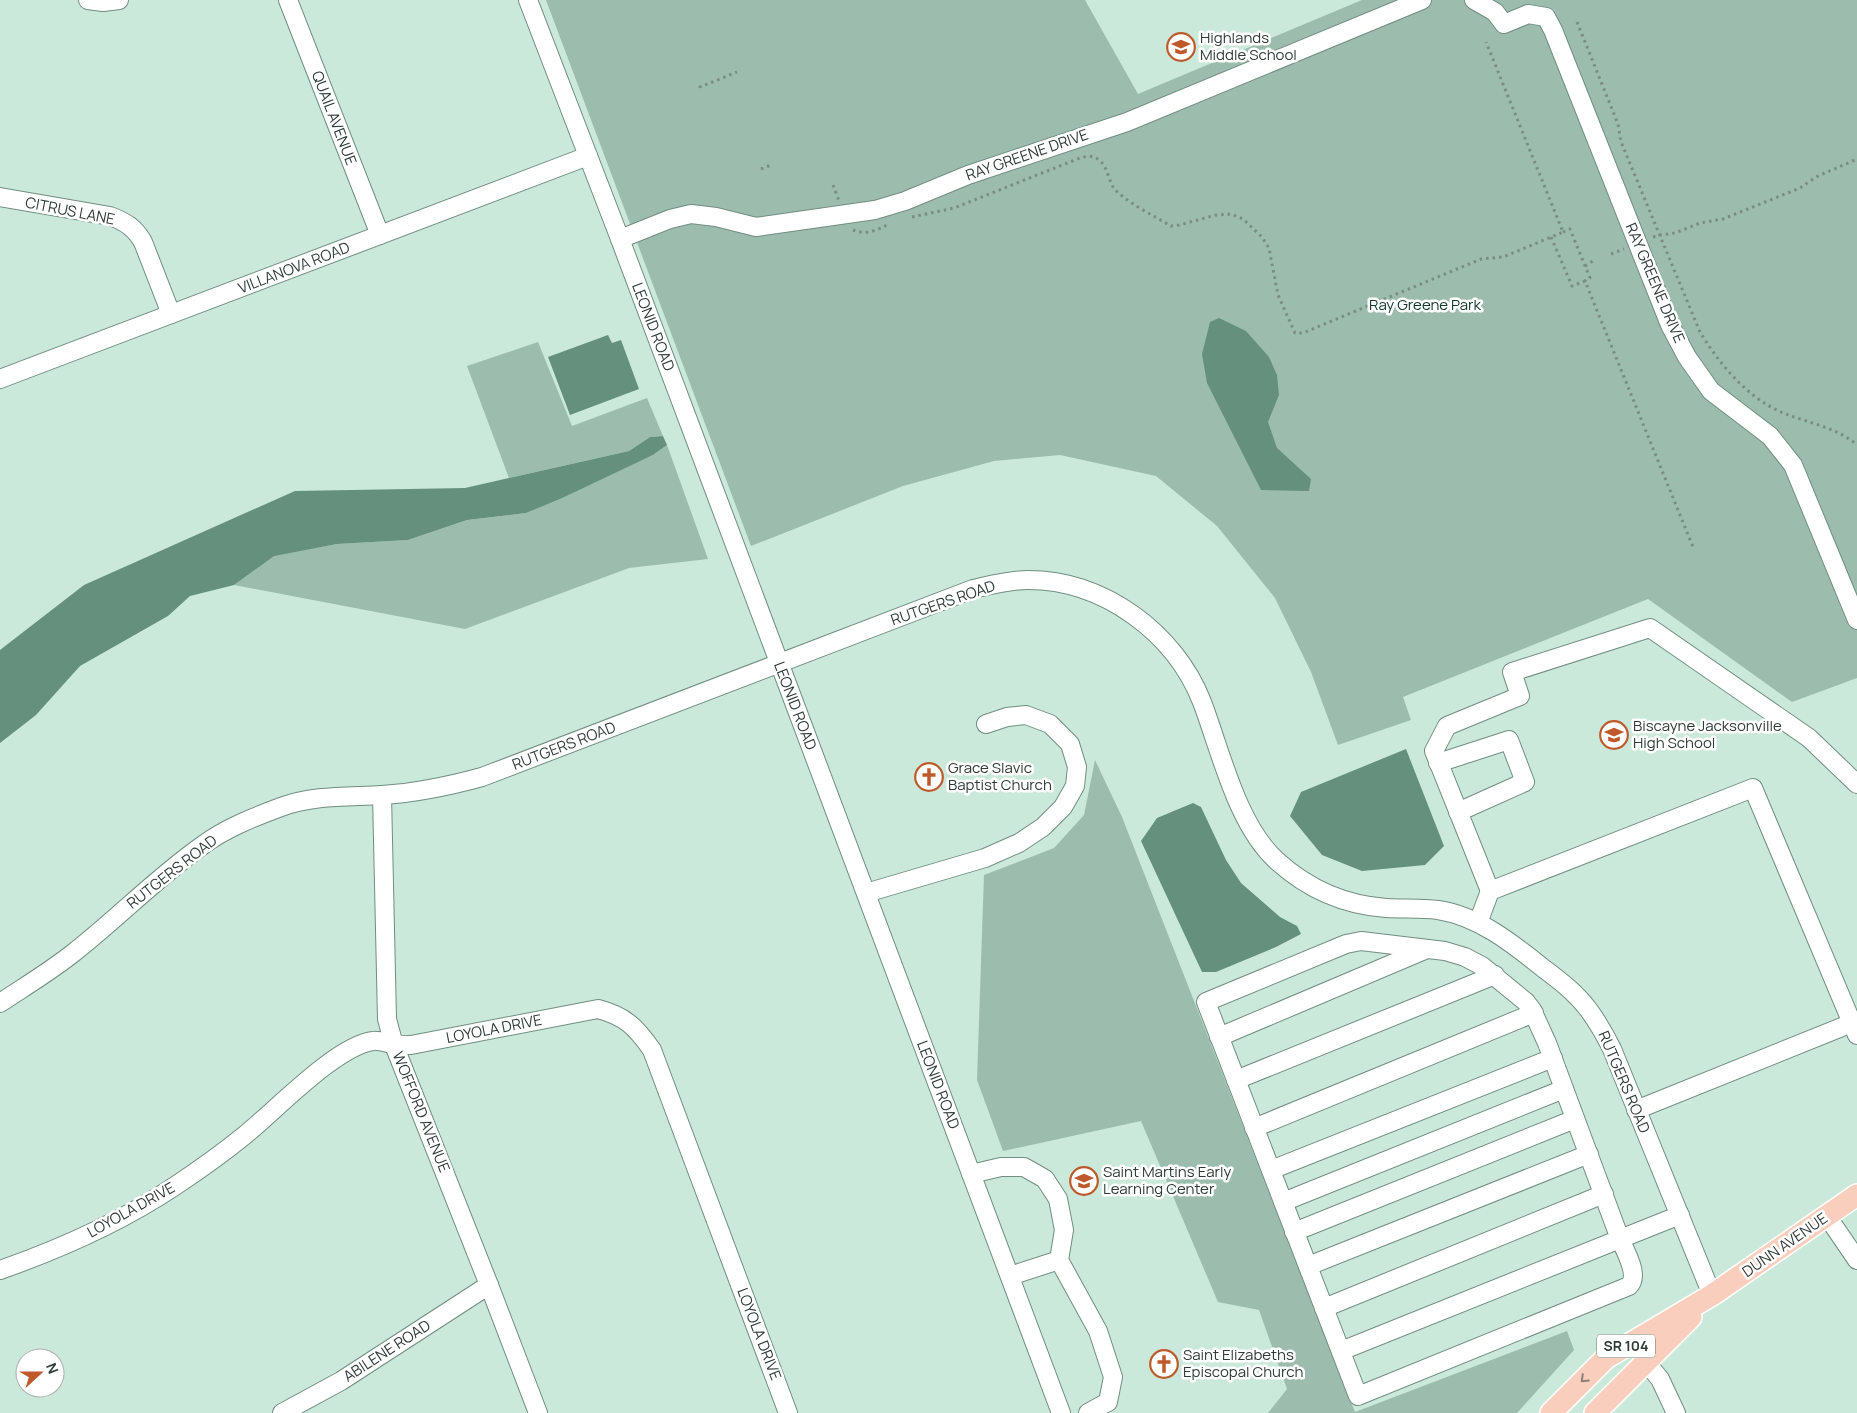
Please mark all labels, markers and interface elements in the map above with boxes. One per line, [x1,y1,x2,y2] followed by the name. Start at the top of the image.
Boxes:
[1200,27,1297,65] place label: Highlands Middle School
[1166,32,1196,62] school or university icon: Highlands Middle School
[307,68,362,168] street label: QUAIL AVENUE
[963,124,1091,185] street label: RAY GREENE DRIVE
[23,192,117,229] street label: CITRUS LANE
[1621,220,1690,346] street label: RAY GREENE DRIVE
[235,237,353,299] street label: VILLANOVA ROAD
[627,280,680,374] street label: LEONID ROAD
[1369,294,1482,315] park label: Ray Greene Park
[888,575,998,630] street label: RUTGERS ROAD
[769,659,822,753] street label: LEONID ROAD
[1633,715,1782,753] place label: Biscayne Jacksonville High School
[509,716,619,775] street label: RUTGERS ROAD
[1599,720,1629,750] school or university icon: Biscayne Jacksonville High School
[948,757,1052,795] place label: Grace Slavic Baptist Church
[914,762,944,792] church icon: Grace Slavic Baptist Church
[122,830,221,914] street label: RUTGERS ROAD
[444,1009,544,1048] street label: LOYOLA DRIVE
[1593,1027,1655,1136] street label: RUTGERS ROAD
[912,1038,965,1132] street label: LEONID ROAD
[388,1048,455,1175] street label: WOFFORD AVENUE
[1103,1161,1231,1199] place label: Saint Martins Early Learning Center
[1069,1166,1099,1196] school or university icon: Saint Martins Early Learning Center
[83,1177,178,1242] street label: LOYOLA DRIVE
[1738,1207,1832,1282] street label: DUNN AVENUE
[732,1285,787,1383] street label: LOYOLA DRIVE
[339,1315,434,1387] street label: ABILENE ROAD
[1597,1334,1655,1358] road number: SR 104
[1183,1344,1304,1382] place label: Saint Elizabeths Episcopal Church
[15,1348,65,1398] north arrow
[1149,1349,1179,1379] church icon: Saint Elizabeths Episcopal Church
[42,1360,63,1376] text: N
[1581,1373,1590,1382] one-way arrow

